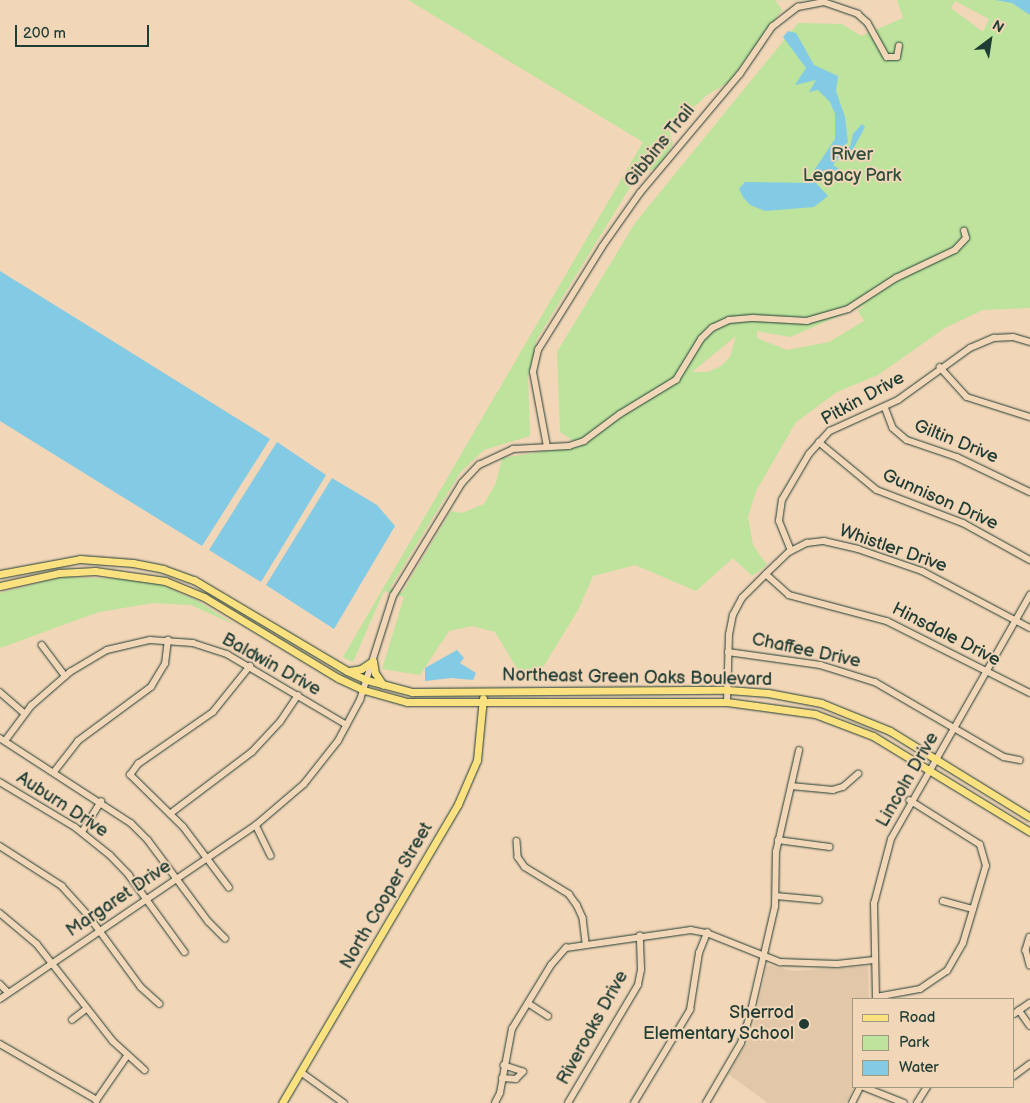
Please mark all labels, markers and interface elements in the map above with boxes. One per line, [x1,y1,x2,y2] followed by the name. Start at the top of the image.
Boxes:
[18,15,151,47] scale bar
[965,15,1015,65] north arrow
[989,17,1007,37] text: N
[23,24,66,43] text: 200 m
[620,100,700,192] street label: Gibbins Trail
[802,145,902,188] park label: River Legacy Park
[818,367,908,431] street label: Pitkin Drive
[911,415,1001,469] street label: Giltin Drive
[879,465,1001,535] street label: Gunnison Drive
[836,520,950,578] street label: Whistler Drive
[888,598,1004,672] street label: Hinsdale Drive
[218,629,324,701] street label: Baldwin Drive
[750,629,862,673] street label: Chaffee Drive
[502,665,772,691] street label: Northeast Green Oaks Boulevard
[872,729,944,831] street label: Lincoln Drive
[12,767,112,843] street label: Auburn Drive
[336,819,438,973] street label: North Cooper Street
[62,856,176,942] street label: Margaret Drive
[553,967,633,1089] street label: Riveroaks Drive
[852,998,1015,1088] legend
[641,1003,794,1046] place label: Sherrod Elementary School
[899,1008,935,1027] text: Road
[798,1018,810,1030] marker: Sherrod Elementary School
[899,1033,929,1052] text: Park
[899,1058,939,1077] text: Water

